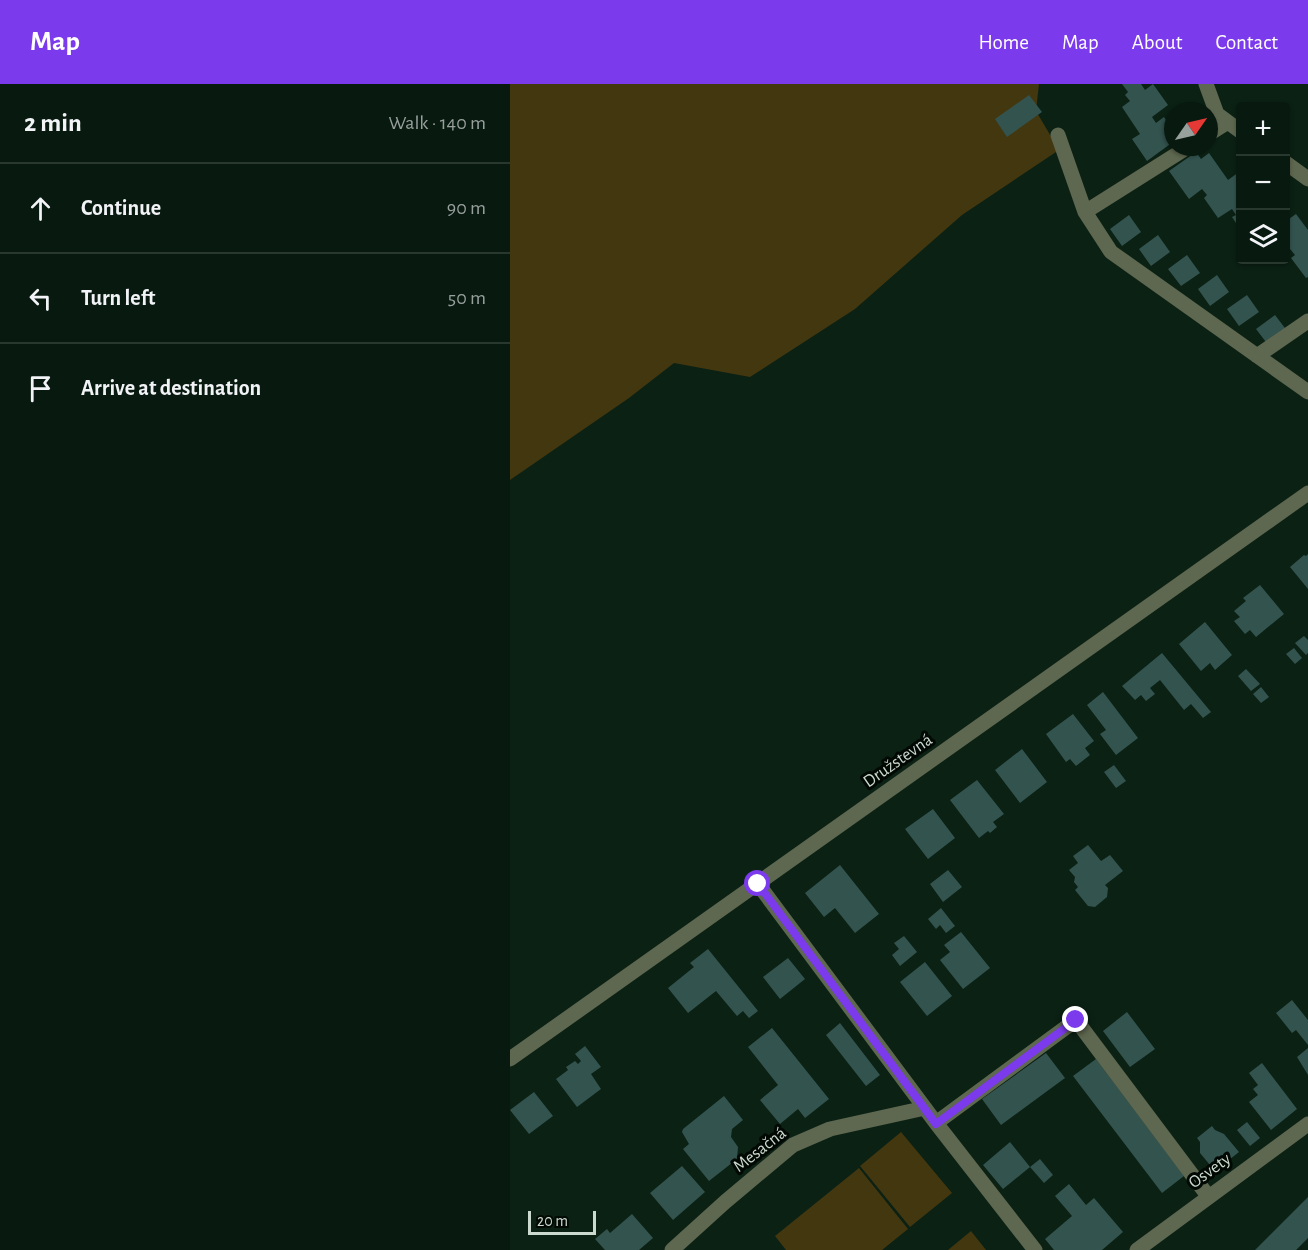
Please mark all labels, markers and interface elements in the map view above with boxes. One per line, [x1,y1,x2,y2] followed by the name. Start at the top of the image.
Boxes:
[30,28,80,56] text: Map
[978,32,1029,53] text: Home
[1062,32,1099,53] text: Map
[1132,32,1182,53] text: About
[1215,32,1278,53] text: Contact
[1164,102,1218,156] north arrow
[1236,102,1290,264] map controls
[1236,102,1290,156] button: +
[24,110,82,136] text: 2 min
[388,113,486,133] text: Walk · 140 m
[1236,156,1290,210] button: −
[24,192,57,225] icon: ahead
[81,197,161,219] text: Continue
[447,198,486,218] text: 90 m
[1236,210,1290,264] button: layers
[24,282,57,315] icon: left
[81,287,155,309] text: Turn left
[448,288,486,308] text: 50 m
[24,372,57,405] icon: arrive
[81,377,261,399] text: Arrive at destination
[860,731,936,791] street label: Družstevná
[744,870,770,896] route start
[1062,1006,1088,1032] route end
[730,1124,790,1176] street label: Mesačná
[1186,1150,1235,1192] street label: Osvety
[528,1208,596,1236] scale bar
[537,1213,568,1229] text: 20 m

